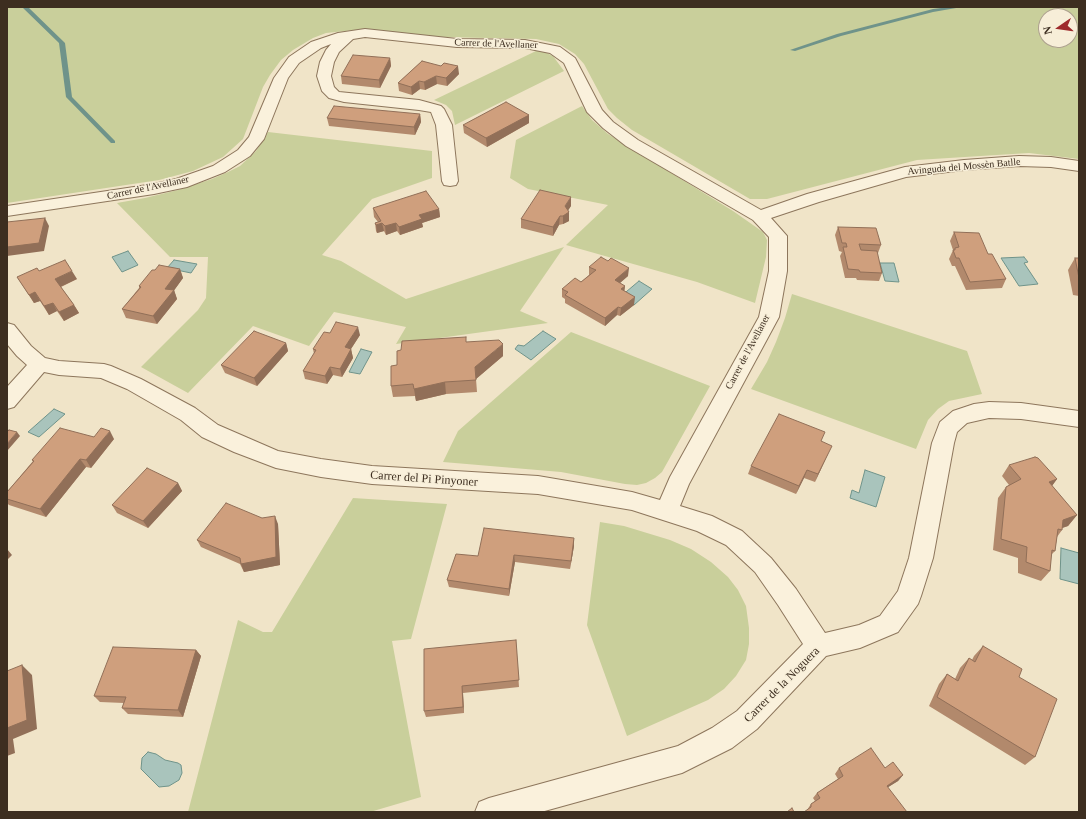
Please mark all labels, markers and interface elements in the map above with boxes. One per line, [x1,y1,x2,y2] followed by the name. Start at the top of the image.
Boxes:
[1038,8,1078,48] north arrow
[1041,25,1054,36] text: N
[454,37,538,51] street label: Carrer de l'Avellaner
[907,156,1021,178] street label: Avinguda del Mossèn Batlle
[106,173,190,203] street label: Carrer de l'Avellaner
[723,312,773,392] street label: Carrer de l'Avellaner
[370,468,478,490] street label: Carrer del Pi Pinyoner
[741,644,823,726] street label: Carrer de la Noguera

